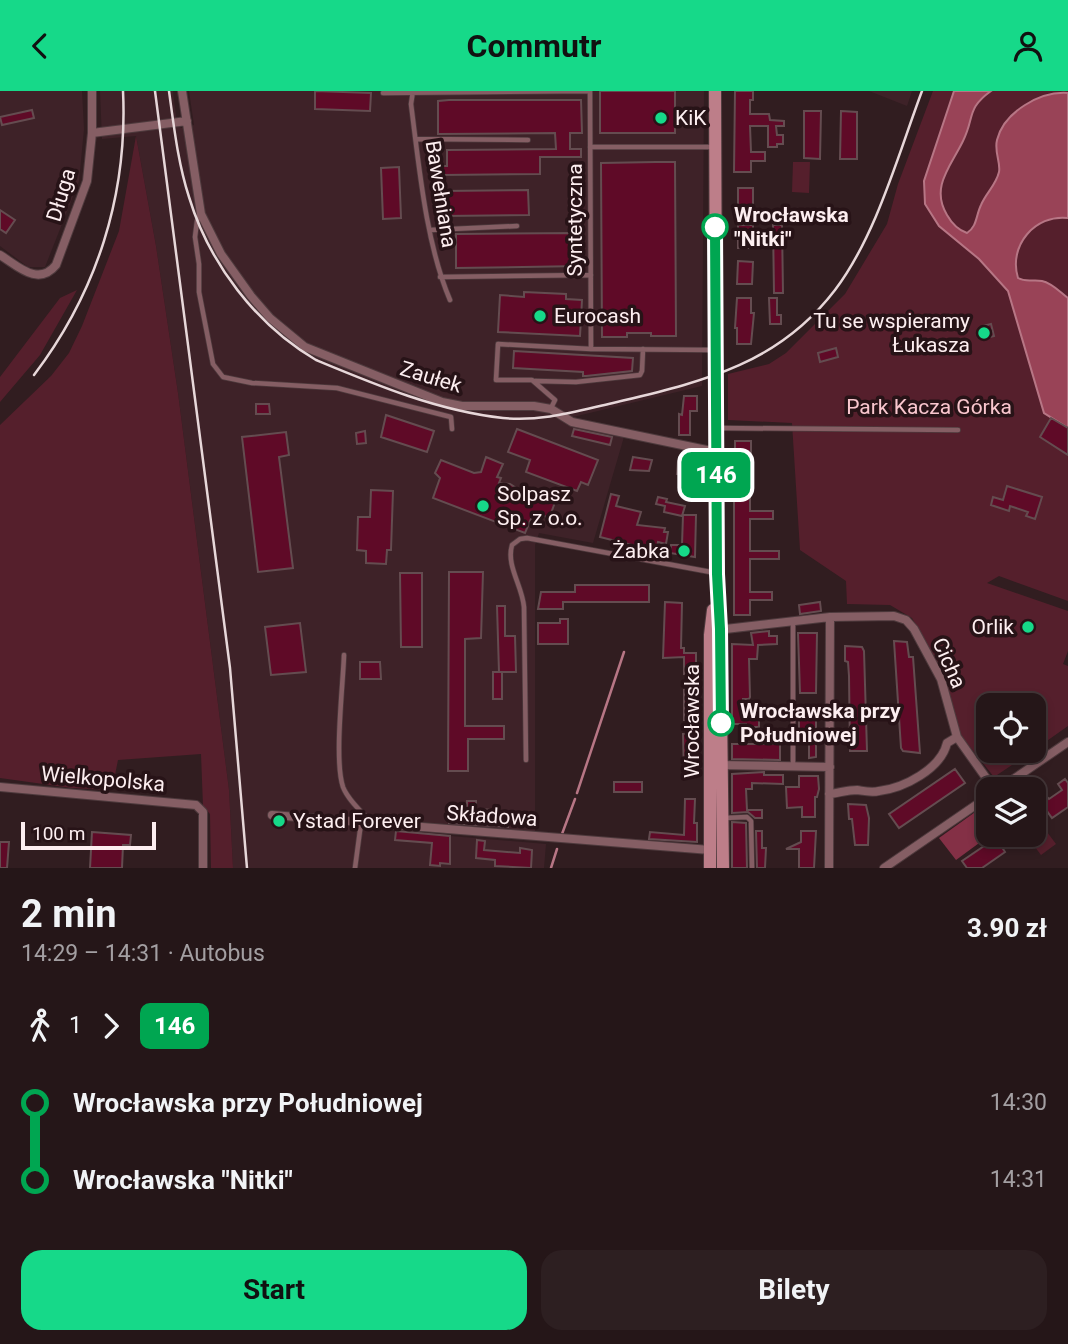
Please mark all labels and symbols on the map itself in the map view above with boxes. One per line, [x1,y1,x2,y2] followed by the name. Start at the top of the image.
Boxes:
[675,106,707,130] place label: KiK
[653,110,669,126] marker: KiK
[421,139,461,249] street label: Bawełniana
[563,163,587,277] street label: Syntetyczna
[42,166,80,224] street label: Długa
[734,203,849,251] place label: Wrocławska "Nitki"
[702,214,728,240] marker: Wrocławska "Nitki"
[554,304,641,328] place label: Eurocash
[532,308,548,324] marker: Eurocash
[813,309,970,357] place label: Tu se wspieramy Łukasza
[976,325,992,341] marker: Tu se wspieramy Łukasza
[397,356,465,398] street label: Zaułek
[846,395,1012,419] park label: Park Kacza Górka
[676,452,756,498] line badge: 146
[497,482,583,530] place label: Solpasz Sp. z o.o.
[475,498,491,514] marker: Solpasz Sp. z o.o.
[612,539,670,563] place label: Żabka
[676,543,692,559] marker: Żabka
[972,615,1014,639] place label: Orlik
[1020,619,1036,635] marker: Orlik
[927,634,971,692] street label: Cicha
[680,664,704,778] street label: Wrocławska
[740,699,901,747] place label: Wrocławska przy Południowej
[708,710,734,736] marker: Wrocławska przy Południowej
[40,762,166,796] street label: Wielkopolska
[446,801,538,831] street label: Składowa
[293,809,421,833] place label: Ystad Forever
[271,813,287,829] marker: Ystad Forever
[21,819,156,851] scale bar

